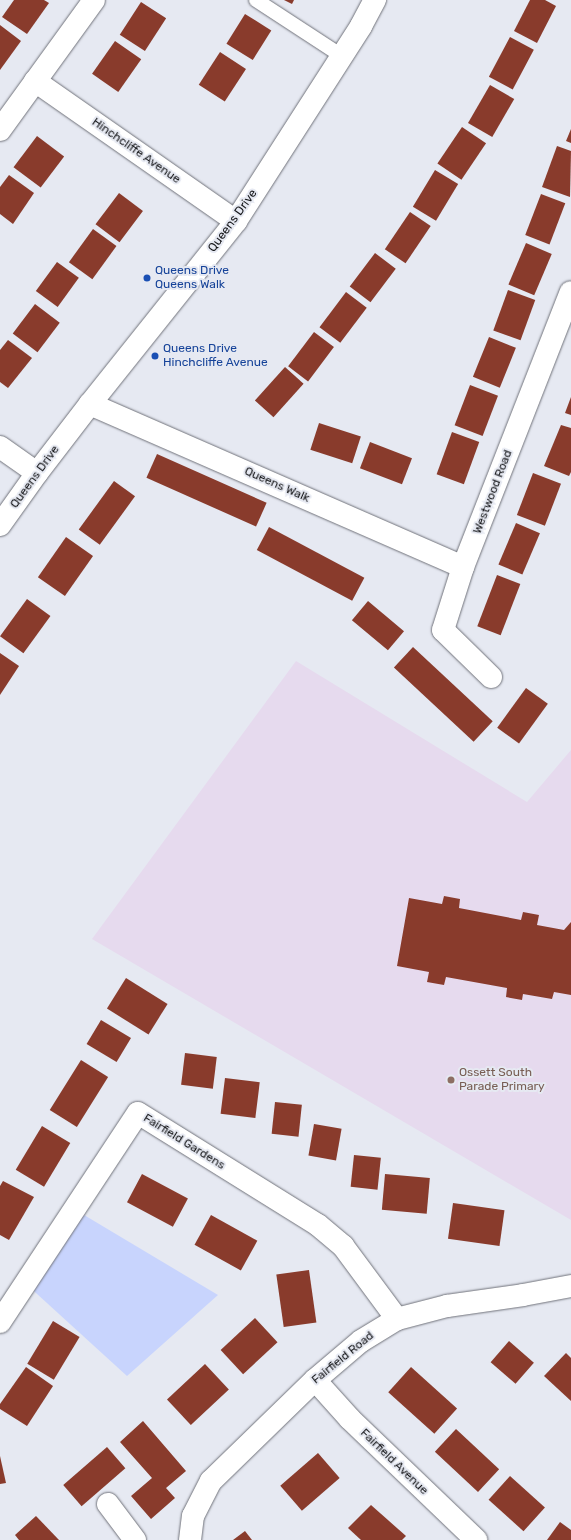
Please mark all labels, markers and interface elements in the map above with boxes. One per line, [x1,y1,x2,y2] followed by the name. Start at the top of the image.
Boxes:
[89,115,183,187] street label: Hinchcliffe Avenue
[205,187,261,255] street label: Queens Drive
[155,264,229,292] place label: Queens Drive Queens Walk
[142,273,152,283] marker: Queens Drive Queens Walk
[163,342,268,370] place label: Queens Drive Hinchcliffe Avenue
[150,351,160,361] marker: Queens Drive Hinchcliffe Avenue
[7,443,63,511] street label: Queens Drive
[470,448,516,536] street label: Westwood Road
[242,464,312,506] street label: Queens Walk
[459,1066,545,1094] place label: Ossett South Parade Primary
[446,1075,456,1085] marker: Ossett South Parade Primary
[141,1111,227,1173] street label: Fairfield Gardens
[309,1329,377,1387] street label: Fairfield Road
[357,1426,431,1498] street label: Fairfield Avenue

